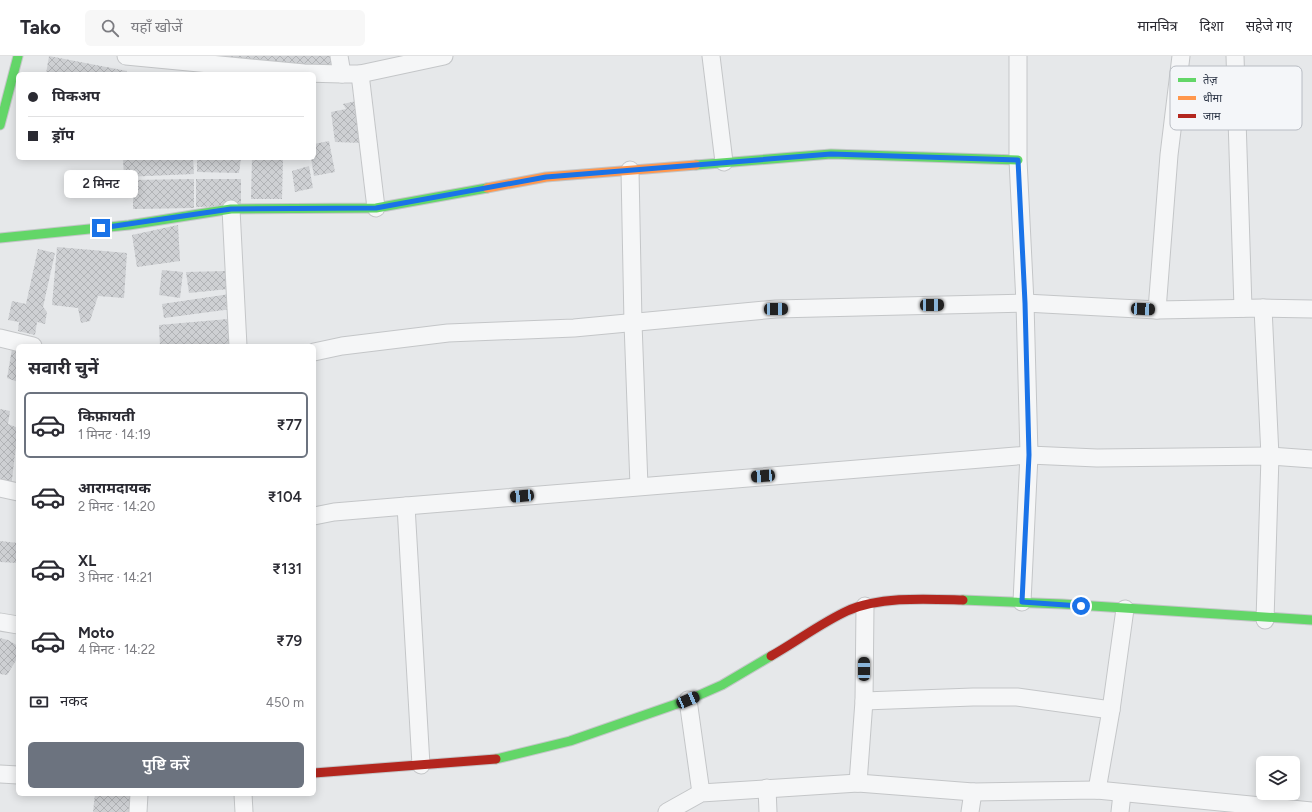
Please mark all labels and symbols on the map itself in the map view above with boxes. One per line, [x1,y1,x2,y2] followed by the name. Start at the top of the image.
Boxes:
[1170,66,1302,130] legend
[1203,74,1218,87] text: तेज़
[1203,92,1222,105] text: धीमा
[1203,110,1221,123] text: जाम
[64,170,138,198] callout: 2 मिनट
[92,219,110,237] route end
[920,299,944,311] car
[1131,302,1155,316] car
[764,303,788,315] car
[751,469,775,483] car
[510,489,534,503] car
[1072,597,1090,615] route start
[858,657,870,681] car
[675,690,701,710] car

